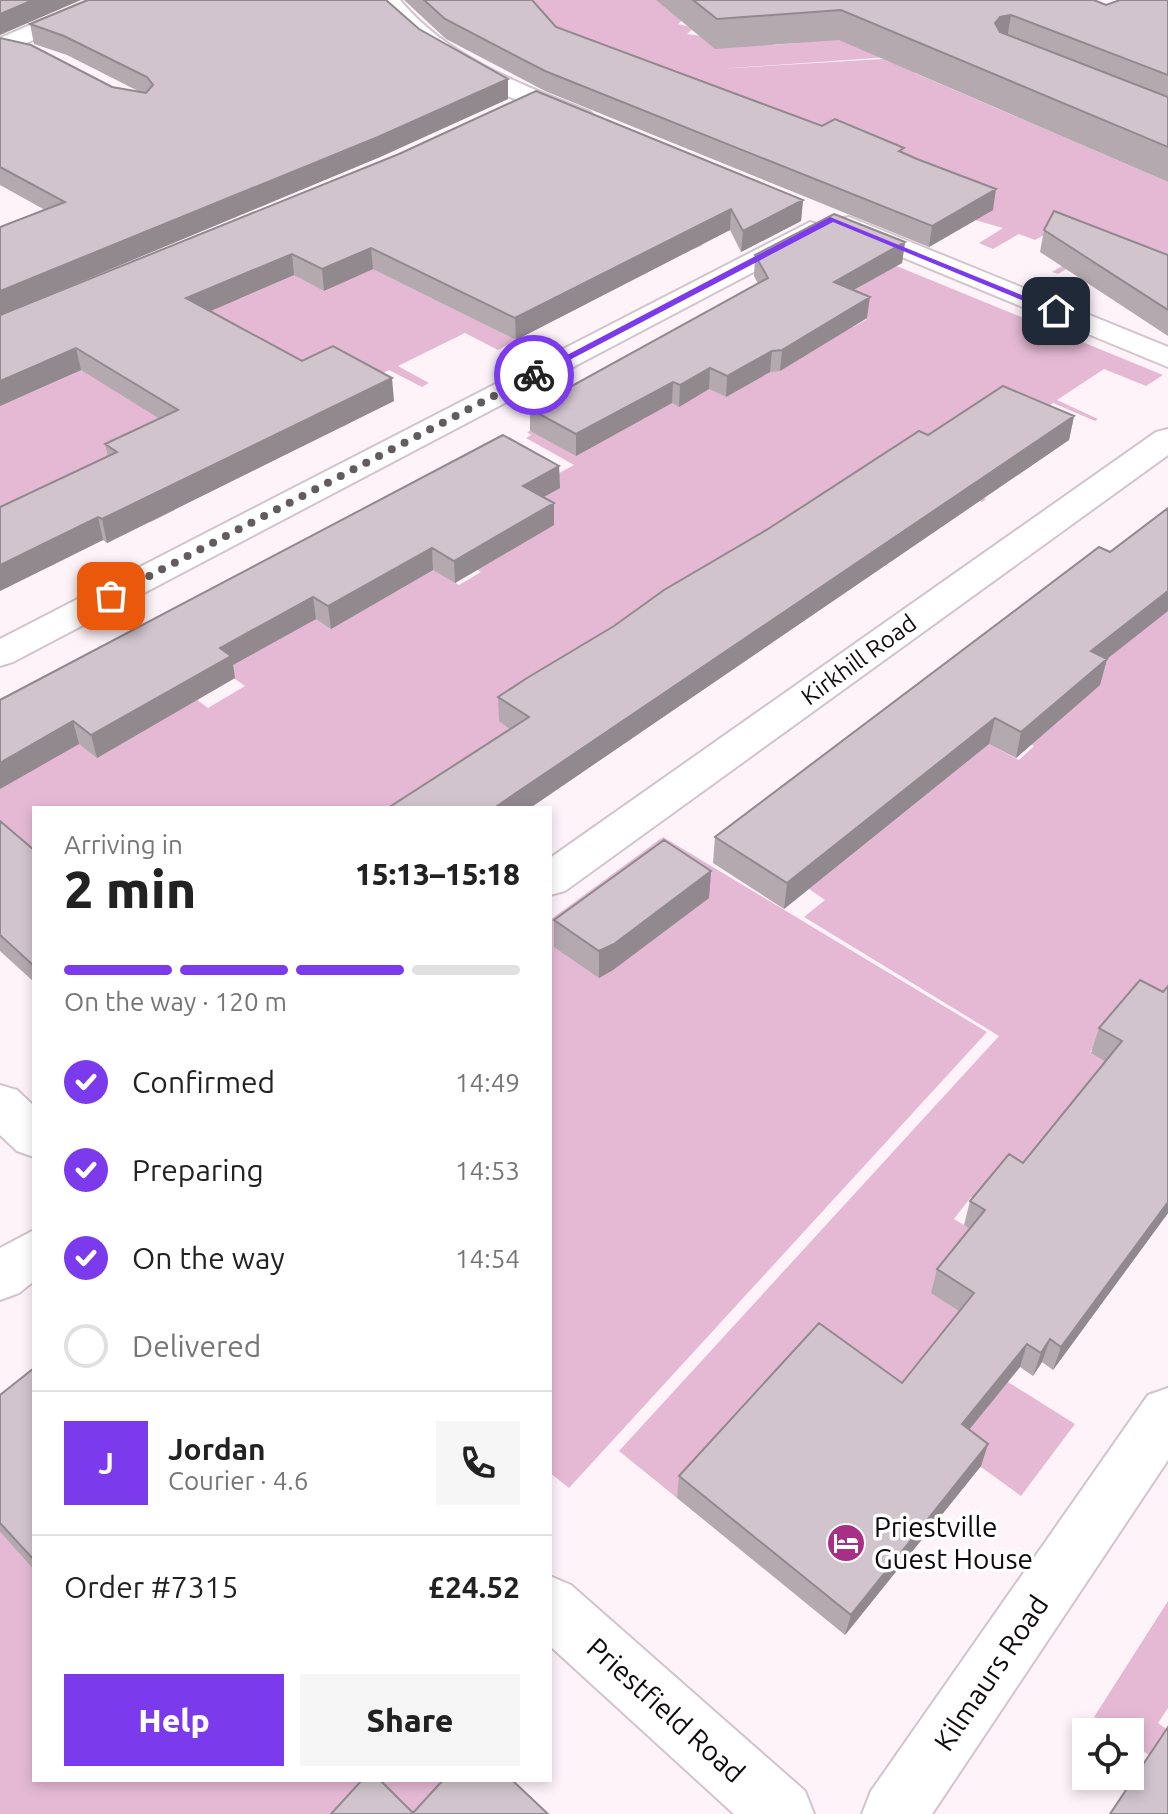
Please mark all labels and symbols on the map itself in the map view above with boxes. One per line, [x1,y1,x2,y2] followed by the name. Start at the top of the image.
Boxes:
[1022,277,1090,345] pin
[494,335,574,415] courier
[77,562,145,630] pin
[796,609,921,710] street label: Kirkhill Road
[874,1511,1033,1574] place label: Priestville Guest House
[825,1522,867,1564] hotel icon: Priestville Guest House
[927,1589,1054,1756] street label: Kilmaurs Road
[582,1631,751,1788] street label: Priestfield Road

